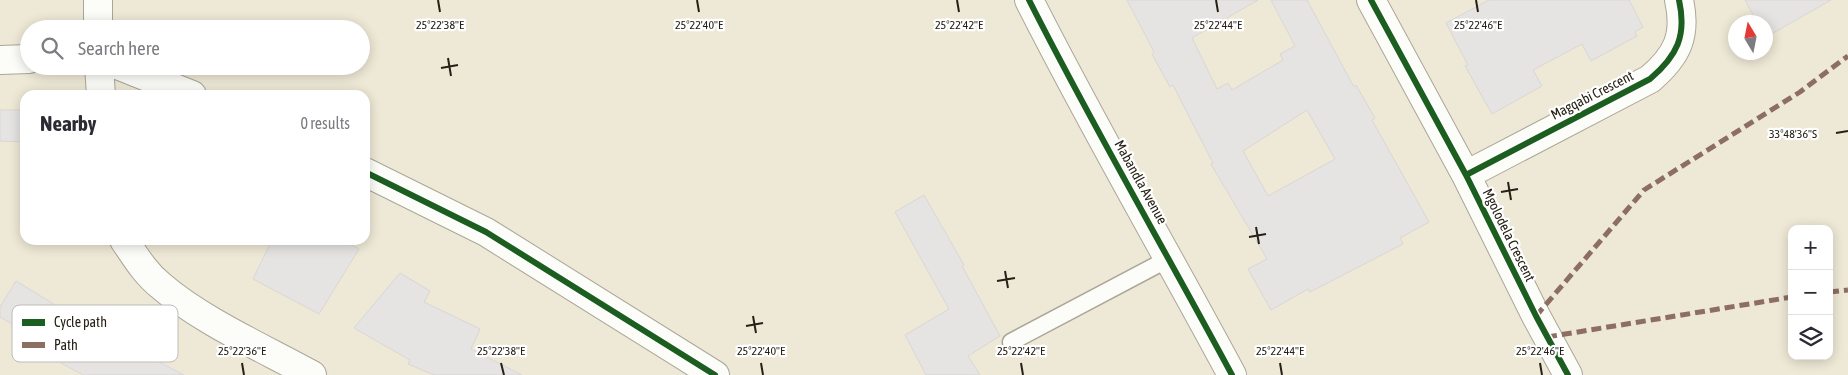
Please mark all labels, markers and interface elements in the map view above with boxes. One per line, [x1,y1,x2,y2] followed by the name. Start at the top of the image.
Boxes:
[1728,15,1773,60] north arrow
[416,18,464,32] text: 25°22'38"E
[675,18,723,32] text: 25°22'40"E
[935,18,983,32] text: 25°22'42"E
[1194,18,1242,32] text: 25°22'44"E
[1454,18,1502,32] text: 25°22'46"E
[20,20,370,75] search box
[38,34,66,62] icon: search
[78,37,160,59] text: Search here
[1548,67,1636,123] street label: Magqabi Crescent
[40,111,96,135] text: Nearby
[300,114,350,132] text: 0 results
[1769,127,1817,141] text: 33°48'36"S
[1111,137,1171,227] street label: Mabandla Avenue
[1480,186,1538,284] street label: Mgolodela Crescent
[1788,225,1833,360] map controls
[1788,225,1833,270] button: +
[1788,270,1833,315] button: −
[12,305,178,362] legend
[54,314,107,330] text: Cycle path
[1788,315,1833,360] button: layers
[54,337,78,353] text: Path
[218,344,266,358] text: 25°22'36"E
[477,344,525,358] text: 25°22'38"E
[737,344,785,358] text: 25°22'40"E
[997,344,1045,358] text: 25°22'42"E
[1256,344,1304,358] text: 25°22'44"E
[1516,344,1564,358] text: 25°22'46"E

